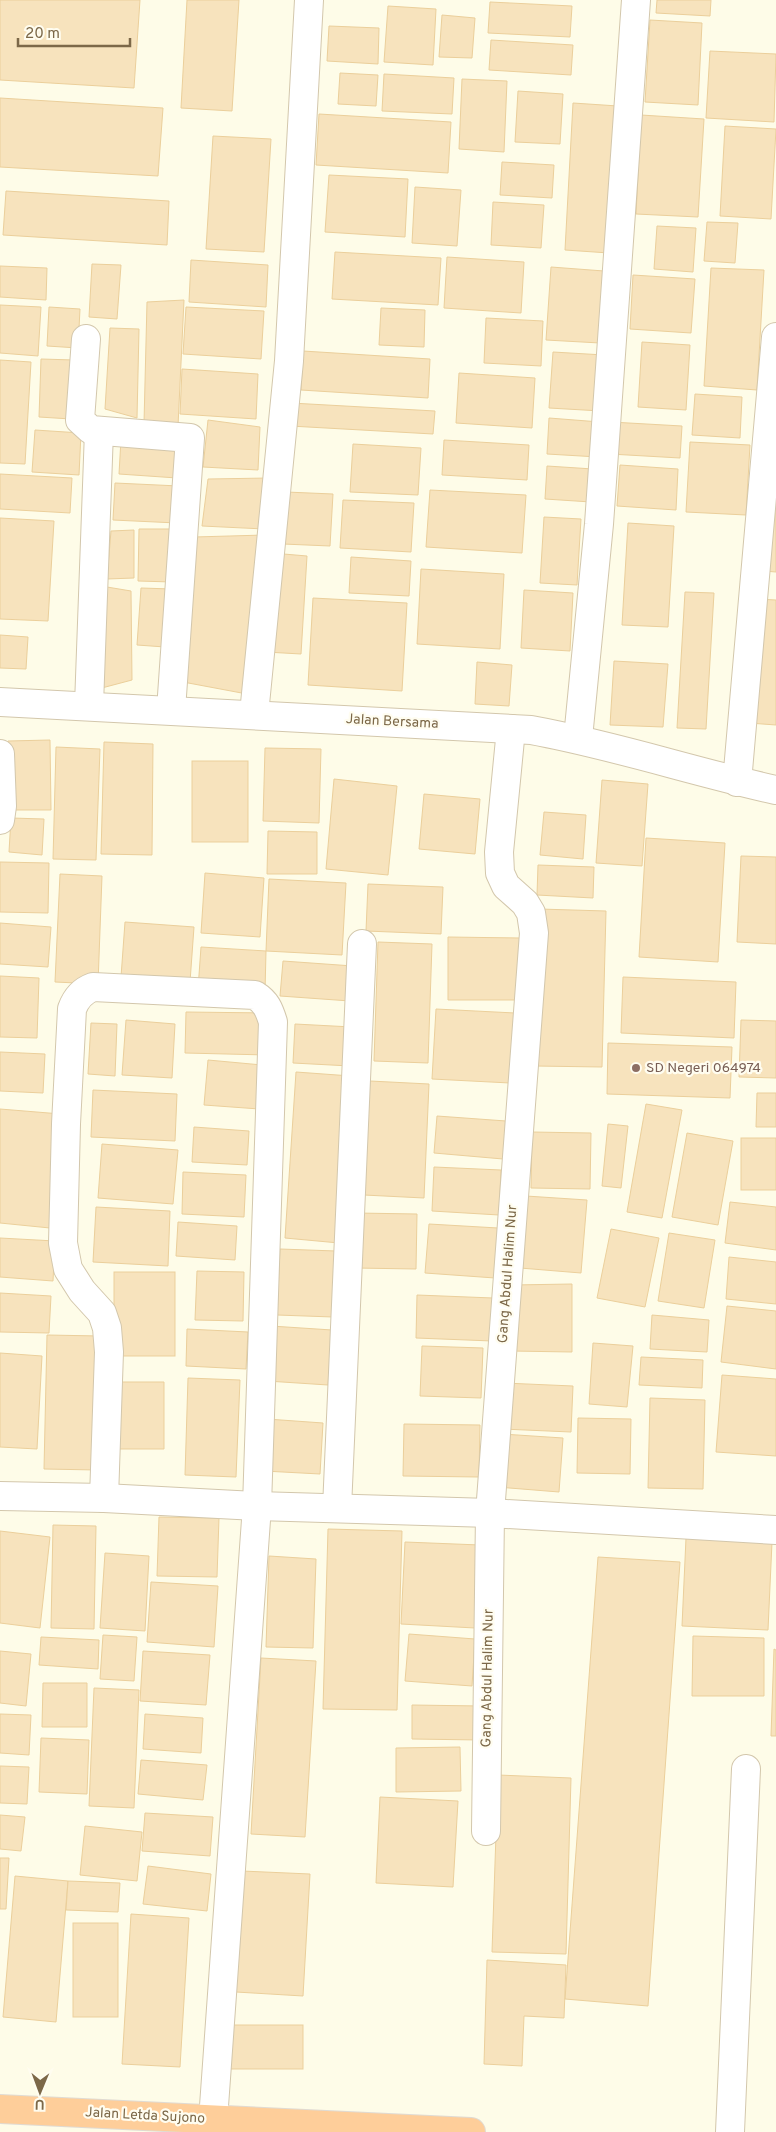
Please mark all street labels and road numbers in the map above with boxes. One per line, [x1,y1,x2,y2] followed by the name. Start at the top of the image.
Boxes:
[345,711,439,733] street label: Jalan Bersama
[495,1204,521,1344] street label: Gang Abdul Halim Nur
[478,1608,498,1747] street label: Gang Abdul Halim Nur
[85,2104,206,2128] street label: Jalan Letda Sujono

